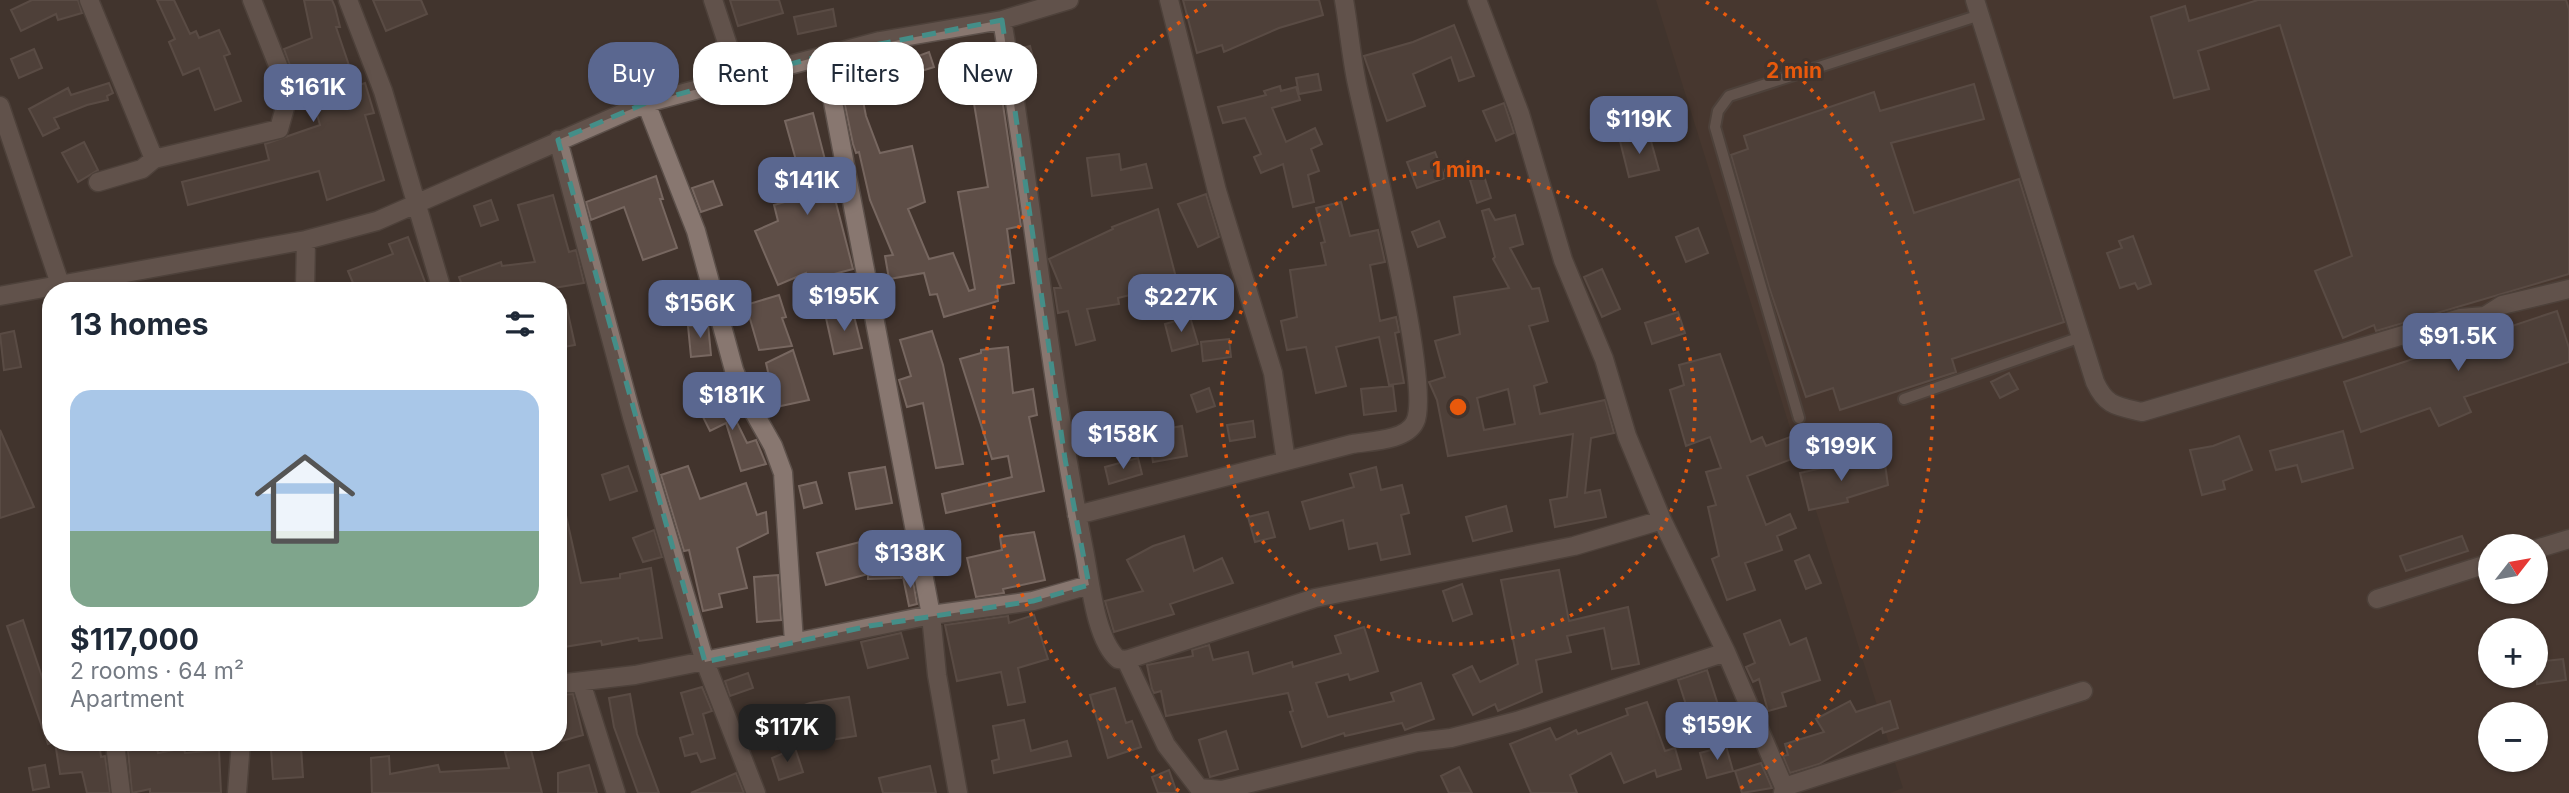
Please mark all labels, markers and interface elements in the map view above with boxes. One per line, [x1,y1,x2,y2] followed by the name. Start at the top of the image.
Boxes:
[588,42,679,105] chip: Buy
[693,42,793,105] chip: Rent
[807,42,924,105] chip: Filters
[938,42,1037,105] chip: New
[1766,58,1822,83] text: 2 min
[264,64,362,124] pin: $161K
[280,73,346,101] text: $161K
[1590,96,1688,156] pin: $119K
[1606,105,1672,133] text: $119K
[1432,157,1484,182] text: 1 min
[758,158,856,217] pin: $141K
[774,166,840,194] text: $141K
[795,274,893,333] pin: $195K
[1132,274,1230,334] pin: $227K
[651,280,749,340] pin: $156K
[808,282,880,310] text: $195K
[1144,283,1218,311] text: $227K
[664,289,736,317] text: $156K
[501,305,539,343] icon: filters
[70,306,209,342] text: 13 homes
[2401,314,2515,373] pin: $91.5K
[2419,322,2497,350] text: $91.5K
[683,372,781,432] pin: $181K
[699,381,765,409] text: $181K
[1446,395,1470,419] centre of rings
[1074,412,1172,471] pin: $158K
[1087,420,1159,448] text: $158K
[1792,424,1890,483] pin: $199K
[1805,432,1877,460] text: $199K
[242,436,368,562] icon: home
[861,530,959,590] pin: $138K
[2478,534,2548,604] north arrow
[2478,534,2548,772] map controls
[874,539,946,567] text: $138K
[2478,618,2548,688] button: +
[70,621,199,657] text: $117,000
[70,657,244,685] text: 2 rooms · 64 m²
[70,685,184,713] text: Apartment
[1668,702,1766,762] pin: $159K
[2478,702,2548,772] button: −
[738,704,836,764] pin: $117K
[1681,711,1753,739] text: $159K
[755,713,819,741] text: $117K

